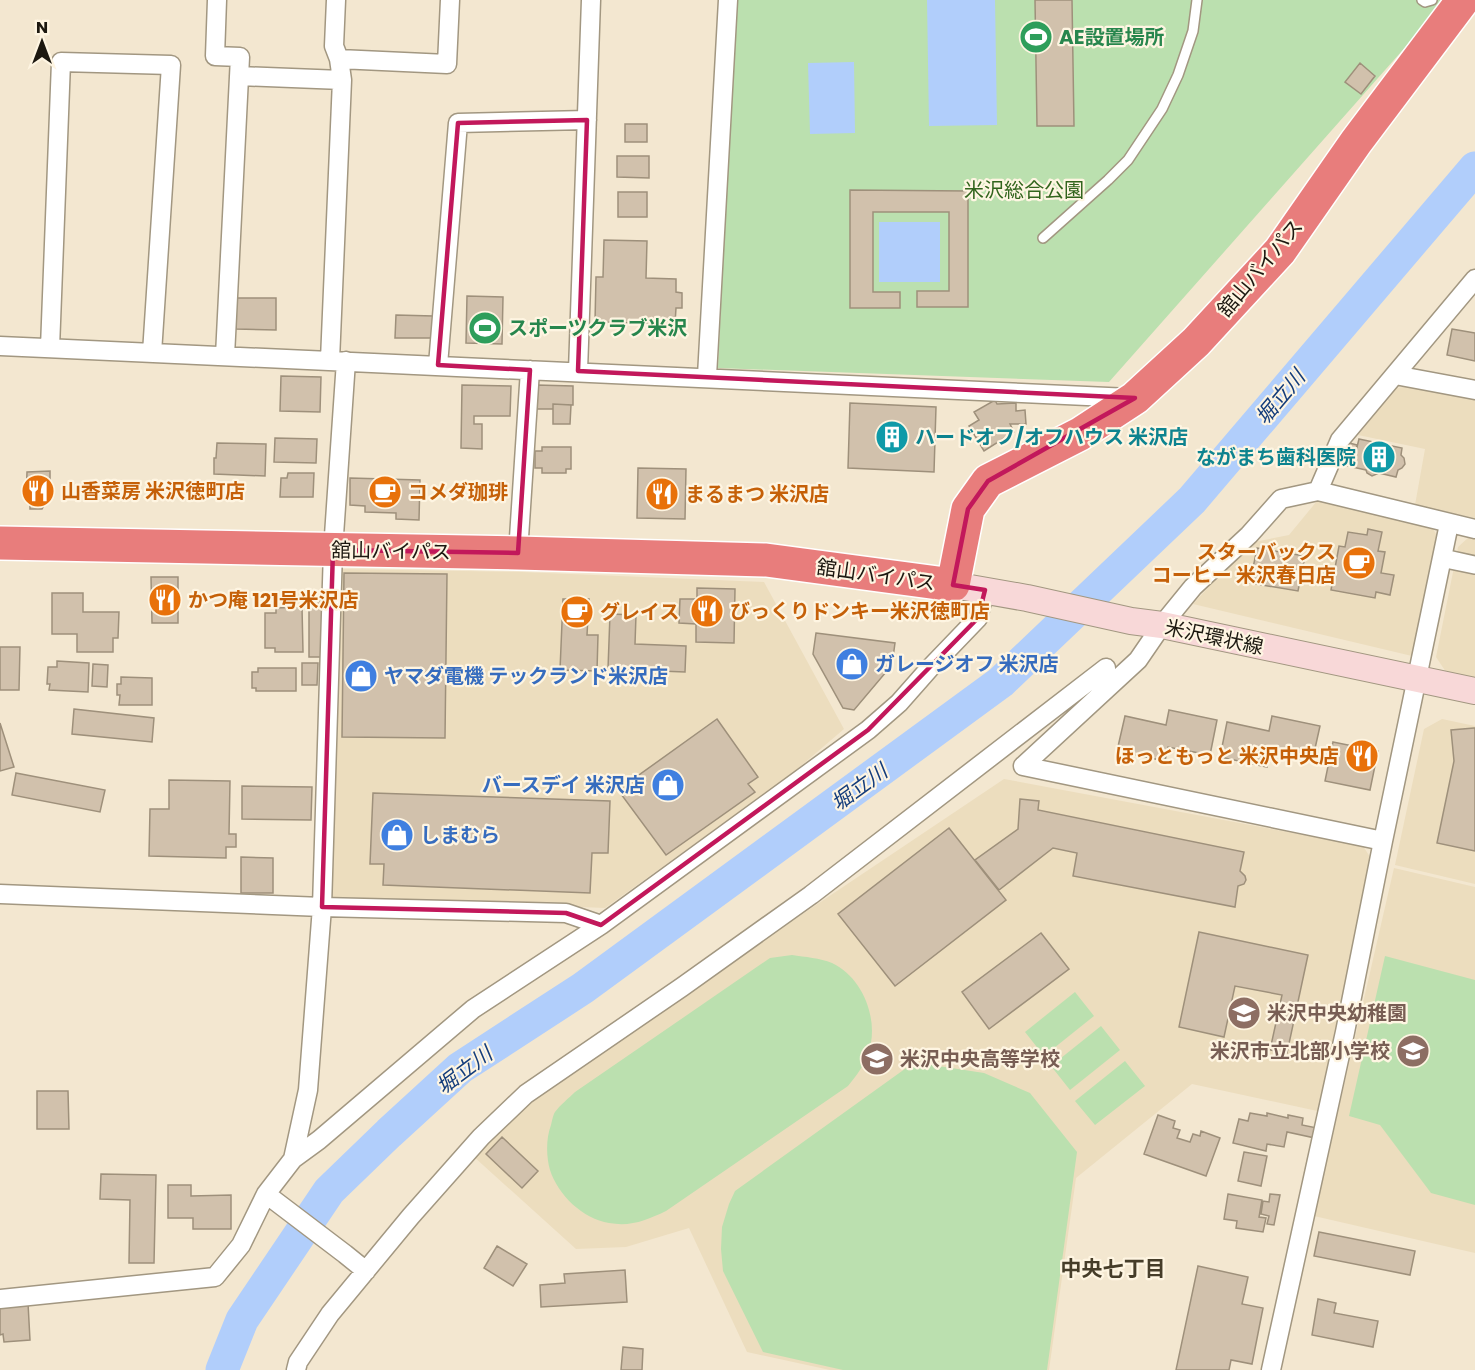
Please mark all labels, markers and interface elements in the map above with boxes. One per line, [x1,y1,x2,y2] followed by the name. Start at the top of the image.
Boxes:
[12,12,72,72] north arrow
[36,16,48,39] text: N
[1018,19,1054,55] sports icon: AE設置場所
[1059,23,1165,51] place label: AE設置場所
[964,176,1084,204] park label: 米沢総合公園
[1211,213,1309,323] street label: 舘山バイパス
[467,310,503,346] sports icon: スポーツクラブ米沢
[508,314,688,342] place label: スポーツクラブ米沢
[1249,362,1313,430] water label: 堀立川
[874,419,910,455] building icon: ハードオフ/オフハウス 米沢店
[915,423,1188,451] place label: ハードオフ/オフハウス 米沢店
[1361,439,1397,475] building icon: ながまち歯科医院
[1196,443,1356,471] place label: ながまち歯科医院
[20,473,56,509] restaurant icon: 山香菜房 米沢徳町店
[367,474,403,510] cafe icon: コメダ珈琲
[644,476,680,512] restaurant icon: まるまつ 米沢店
[61,477,245,505] place label: 山香菜房 米沢徳町店
[408,478,508,506] place label: コメダ珈琲
[685,480,829,508] place label: まるまつ 米沢店
[331,536,451,566] street label: 舘山バイパス
[1152,538,1336,589] place label: スターバックス コーヒー 米沢春日店
[1341,545,1377,581] cafe icon: スターバックス コーヒー 米沢春日店
[815,553,937,597] street label: 舘山バイパス
[147,582,183,618] restaurant icon: かつ庵 121号米沢店
[188,586,359,614] place label: かつ庵 121号米沢店
[689,593,725,629] restaurant icon: びっくりドンキー米沢徳町店
[559,594,595,630] cafe icon: グレイス
[730,597,990,625] place label: びっくりドンキー米沢徳町店
[600,598,679,626] place label: グレイス
[1162,613,1266,661] street label: 米沢環状線
[834,646,870,682] shop icon: ガレージオフ 米沢店
[875,650,1059,678] place label: ガレージオフ 米沢店
[343,658,379,694] shop icon: ヤマダ電機 テックランド米沢店
[384,662,668,690] place label: ヤマダ電機 テックランド米沢店
[1344,738,1380,774] restaurant icon: ほっともっと 米沢中央店
[1115,742,1339,770] place label: ほっともっと 米沢中央店
[825,756,895,817] water label: 堀立川
[650,767,686,803] shop icon: バースデイ 米沢店
[482,771,645,799] place label: バースデイ 米沢店
[379,817,415,853] shop icon: しまむら
[420,821,500,849] place label: しまむら
[1226,995,1262,1031] school or university icon: 米沢中央幼稚園
[1267,999,1407,1027] place label: 米沢中央幼稚園
[1395,1033,1431,1069] school or university icon: 米沢市立北部小学校
[1210,1037,1390,1065] place label: 米沢市立北部小学校
[430,1038,499,1101] water label: 堀立川
[859,1041,895,1077] school or university icon: 米沢中央高等学校
[900,1045,1060,1073] place label: 米沢中央高等学校
[1061,1254,1166,1283] district label: 中央七丁目

